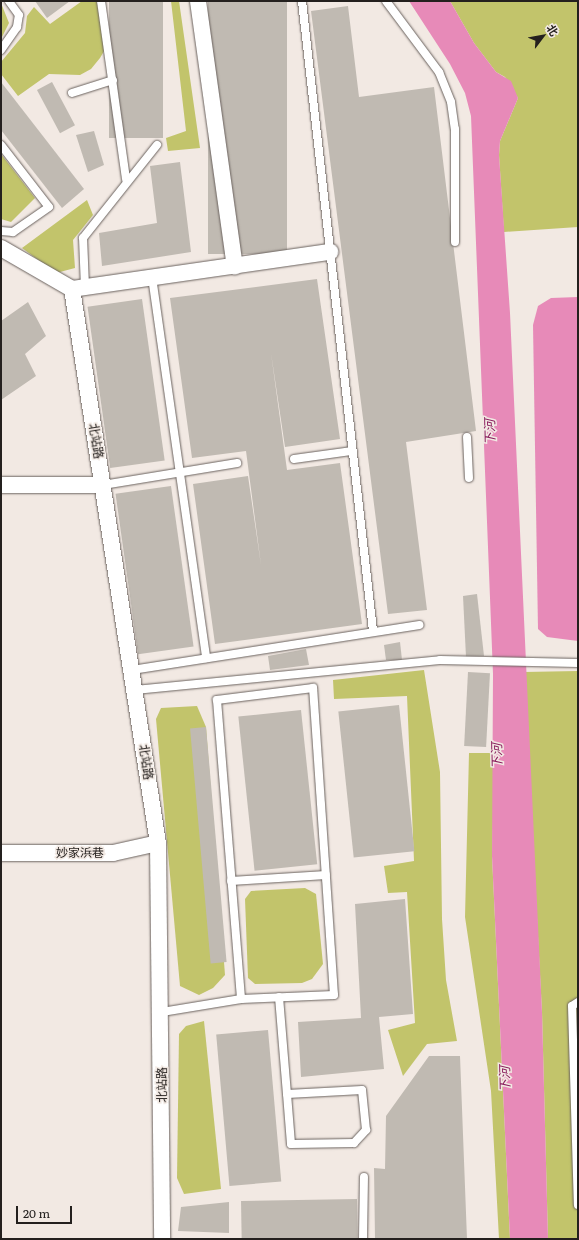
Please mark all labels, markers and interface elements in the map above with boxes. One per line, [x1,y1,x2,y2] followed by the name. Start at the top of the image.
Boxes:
[523,16,563,56] north arrow
[543,21,563,39] text: 北
[482,419,498,445] water label: 下河
[86,422,106,460] street label: 北站路
[136,743,156,781] street label: 北站路
[489,743,505,769] water label: 下河
[56,846,104,860] street label: 妙家浜巷
[497,1066,513,1092] water label: 下河
[155,1067,169,1103] street label: 北站路
[18,1198,74,1224] scale bar
[23,1204,50,1222] text: 20 m

